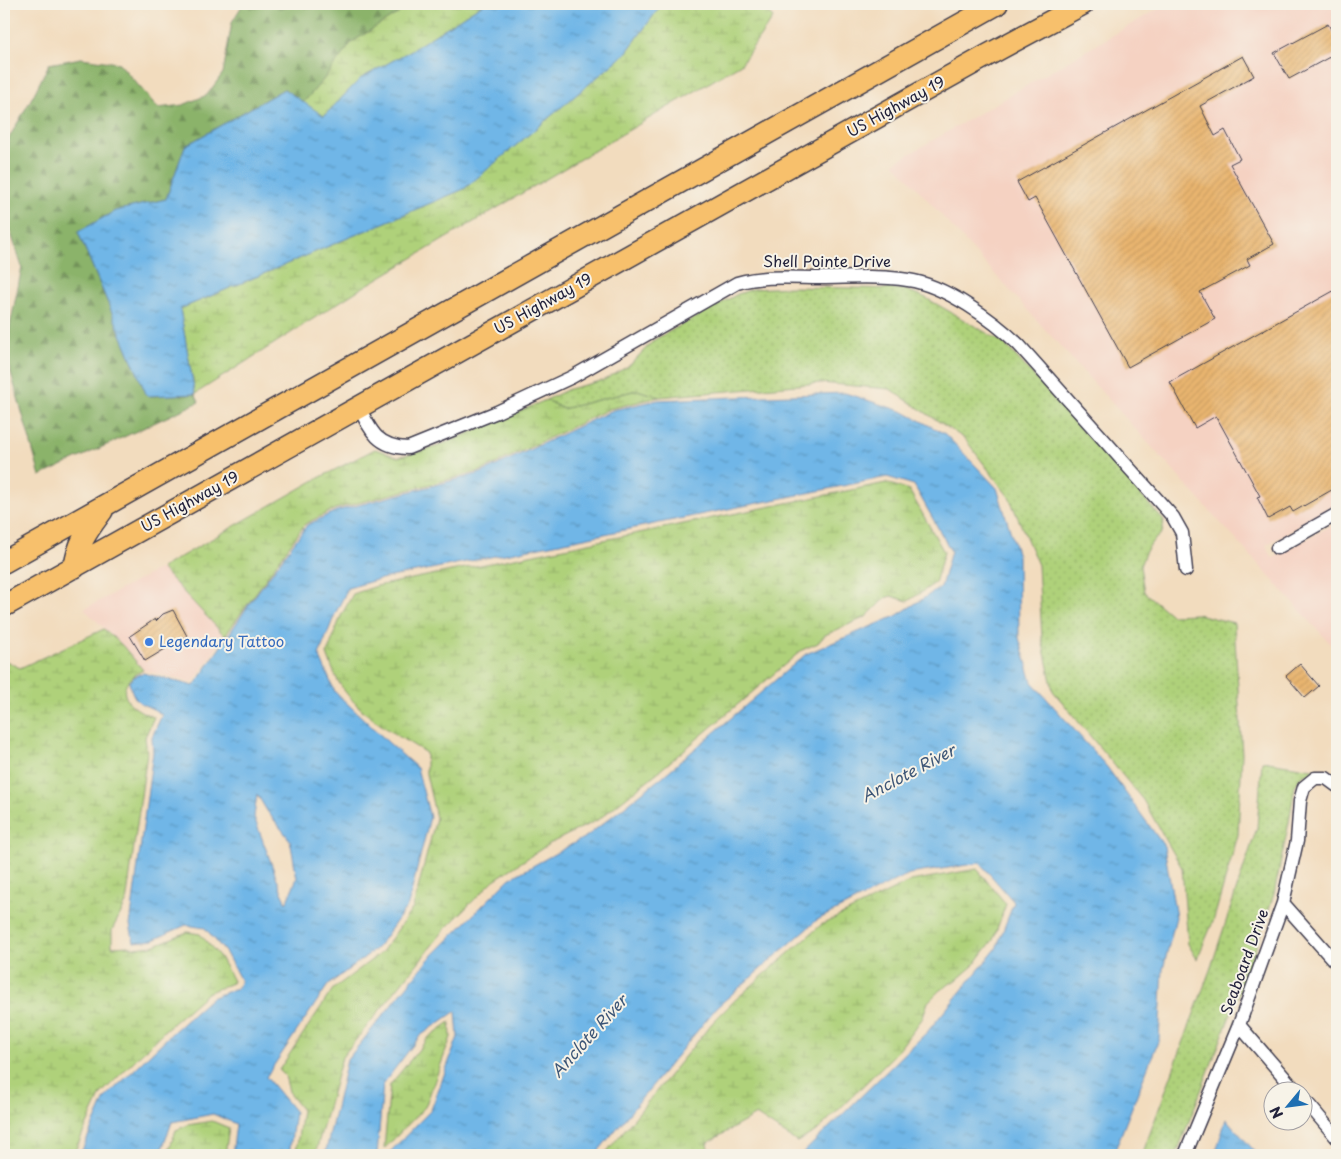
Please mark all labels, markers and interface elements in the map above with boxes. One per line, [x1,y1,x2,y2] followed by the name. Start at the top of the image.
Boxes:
[842,69,948,142] street label: US Highway 19
[763,249,891,272] street label: Shell Pointe Drive
[489,266,595,339] street label: US Highway 19
[136,464,242,537] street label: US Highway 19
[159,629,284,652] place label: Legendary Tattoo
[143,636,155,648] marker: Legendary Tattoo
[856,736,961,807] water label: Anclote River
[1214,905,1273,1018] street label: Seaboard Drive
[545,987,634,1082] water label: Anclote River
[1264,1082,1314,1132] north arrow
[1264,1103,1288,1122] text: N

